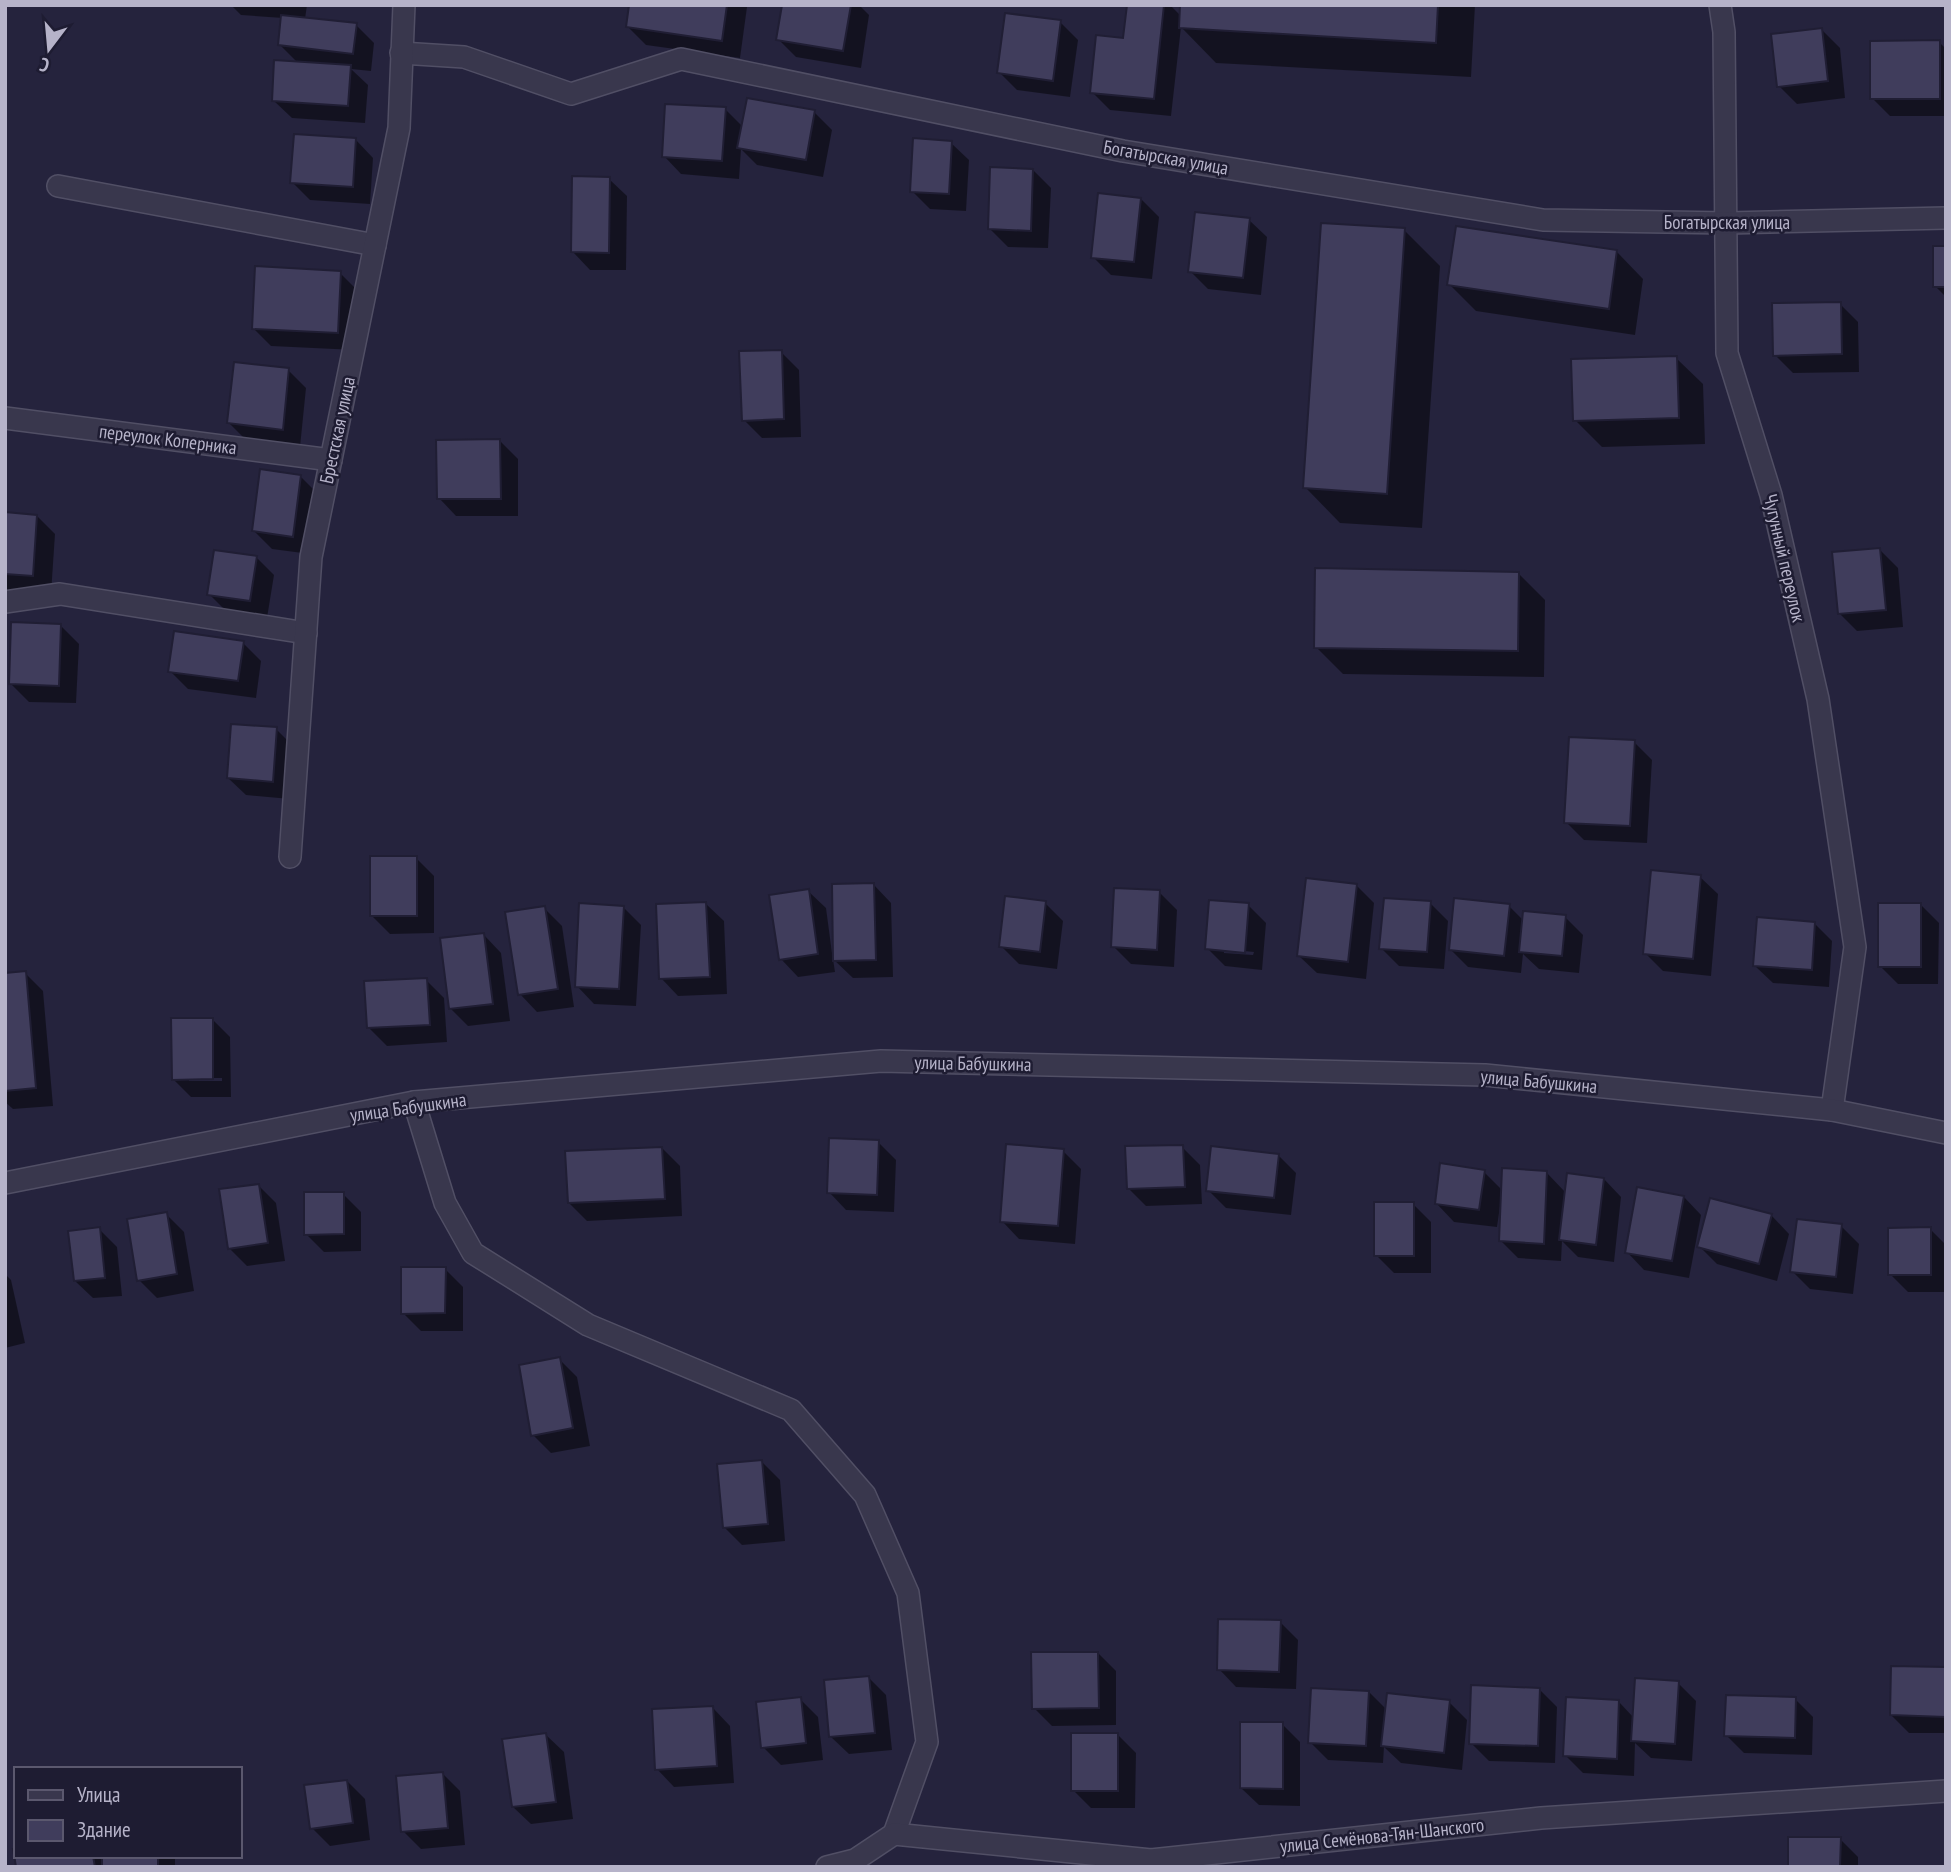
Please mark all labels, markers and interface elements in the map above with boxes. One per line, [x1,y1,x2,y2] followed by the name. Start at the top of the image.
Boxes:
[14,14,84,84] north arrow
[37,53,52,78] text: С
[1102,134,1230,180] street label: Богатырская улица
[1664,210,1790,234] street label: Богатырская улица
[314,374,360,486] street label: Брестская улица
[98,419,238,459] street label: переулок Коперника
[1759,492,1811,625] street label: Чугунный переулок
[914,1050,1032,1076] street label: улица Бабушкина
[1480,1064,1598,1098] street label: улица Бабушкина
[348,1087,468,1127] street label: улица Бабушкина
[14,1767,242,1858] legend
[77,1781,120,1808] text: Улица
[1279,1812,1485,1858] street label: улица Семёнова-Тян-Шанского
[77,1816,131,1843] text: Здание

